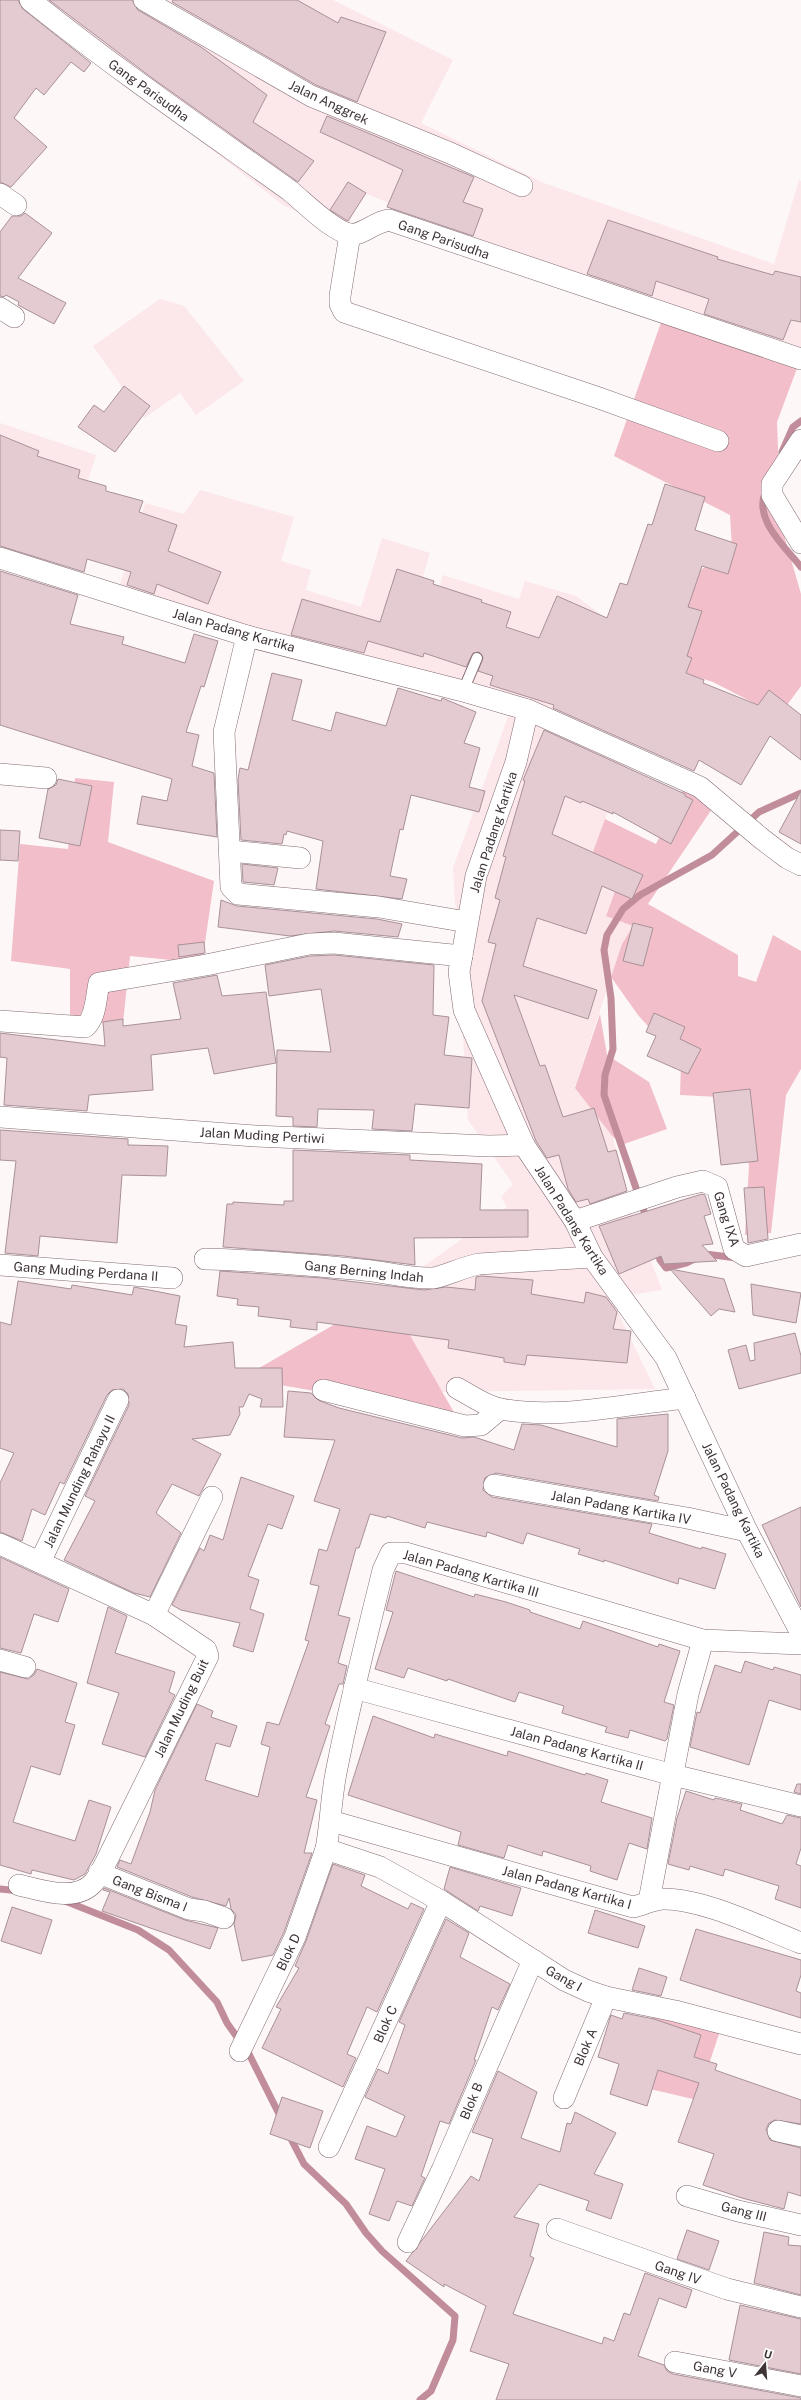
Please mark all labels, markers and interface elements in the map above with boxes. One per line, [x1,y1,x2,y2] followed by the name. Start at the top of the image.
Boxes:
[106,56,192,125] street label: Gang Parisudha
[286,77,371,127] street label: Jalan Anggrek
[396,217,492,262] street label: Gang Parisudha
[171,606,297,655] street label: Jalan Padang Kartika
[467,770,520,895] street label: Jalan Padang Kartika
[199,1125,325,1146] street label: Jalan Muding Pertiwi
[532,1163,611,1278] street label: Jalan Padang Kartika
[711,1190,743,1249] street label: Gang IXA
[304,1258,424,1285] street label: Gang Berning Indah
[13,1259,159,1284] street label: Gang Muding Perdana II
[41,1412,118,1550] street label: Jalan Munding Rahayu II
[699,1440,768,1560] street label: Jalan Padang Kartika
[550,1488,692,1527] street label: Jalan Padang Kartika IV
[401,1547,541,1600] street label: Jalan Padang Kartika III
[151,1657,212,1760] street label: Jalan Muding Buit
[509,1724,645,1773] street label: Jalan Padang Kartika II
[501,1863,633,1912] street label: Jalan Padang Kartika I
[110,1872,189,1915] street label: Gang Bisma I
[273,1931,304,1973] street label: Blok D
[543,1962,585,1994] street label: Gang I
[371,2003,400,2045] street label: Blok C
[571,2026,600,2068] street label: Blok A
[457,2080,486,2122] street label: Blok B
[719,2199,768,2224] street label: Gang III
[653,2258,703,2287] street label: Gang IV
[745,2344,785,2384] north arrow
[762,2348,774,2361] text: U
[692,2358,738,2381] street label: Gang V

